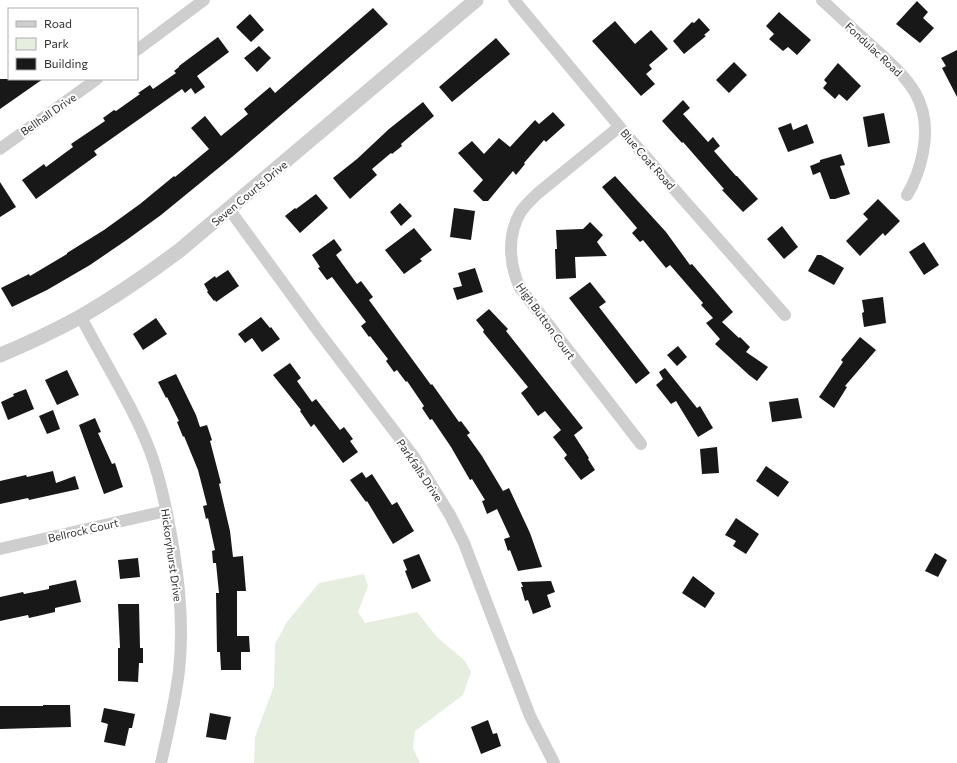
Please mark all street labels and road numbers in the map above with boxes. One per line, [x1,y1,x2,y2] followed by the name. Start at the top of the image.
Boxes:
[843,19,905,79] street label: Fondulac Road
[18,90,78,138] street label: Bellhall Drive
[618,126,678,192] street label: Blue Coat Road
[209,157,290,228] street label: Seven Courts Drive
[514,280,579,362] street label: High Button Court
[394,436,446,504] street label: Parkfalls Drive
[159,508,185,602] street label: Hickoryhurst Drive
[46,515,120,544] street label: Bellrock Court

